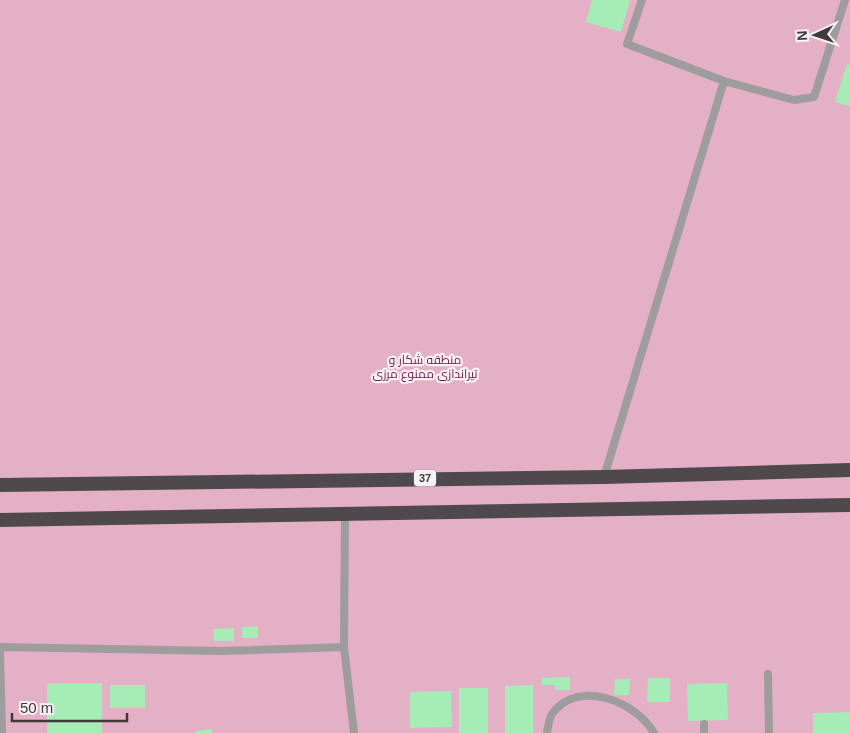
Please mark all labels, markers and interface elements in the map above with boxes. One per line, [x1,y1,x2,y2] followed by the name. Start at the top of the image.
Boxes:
[790,10,840,60] north arrow
[794,30,810,41] text: N
[372,353,478,382] park label: منطقه شکار و تیراندازی ممنوع مرزی
[414,469,436,486] road number: 37
[12,690,128,722] scale bar
[20,699,53,716] text: 50 m

